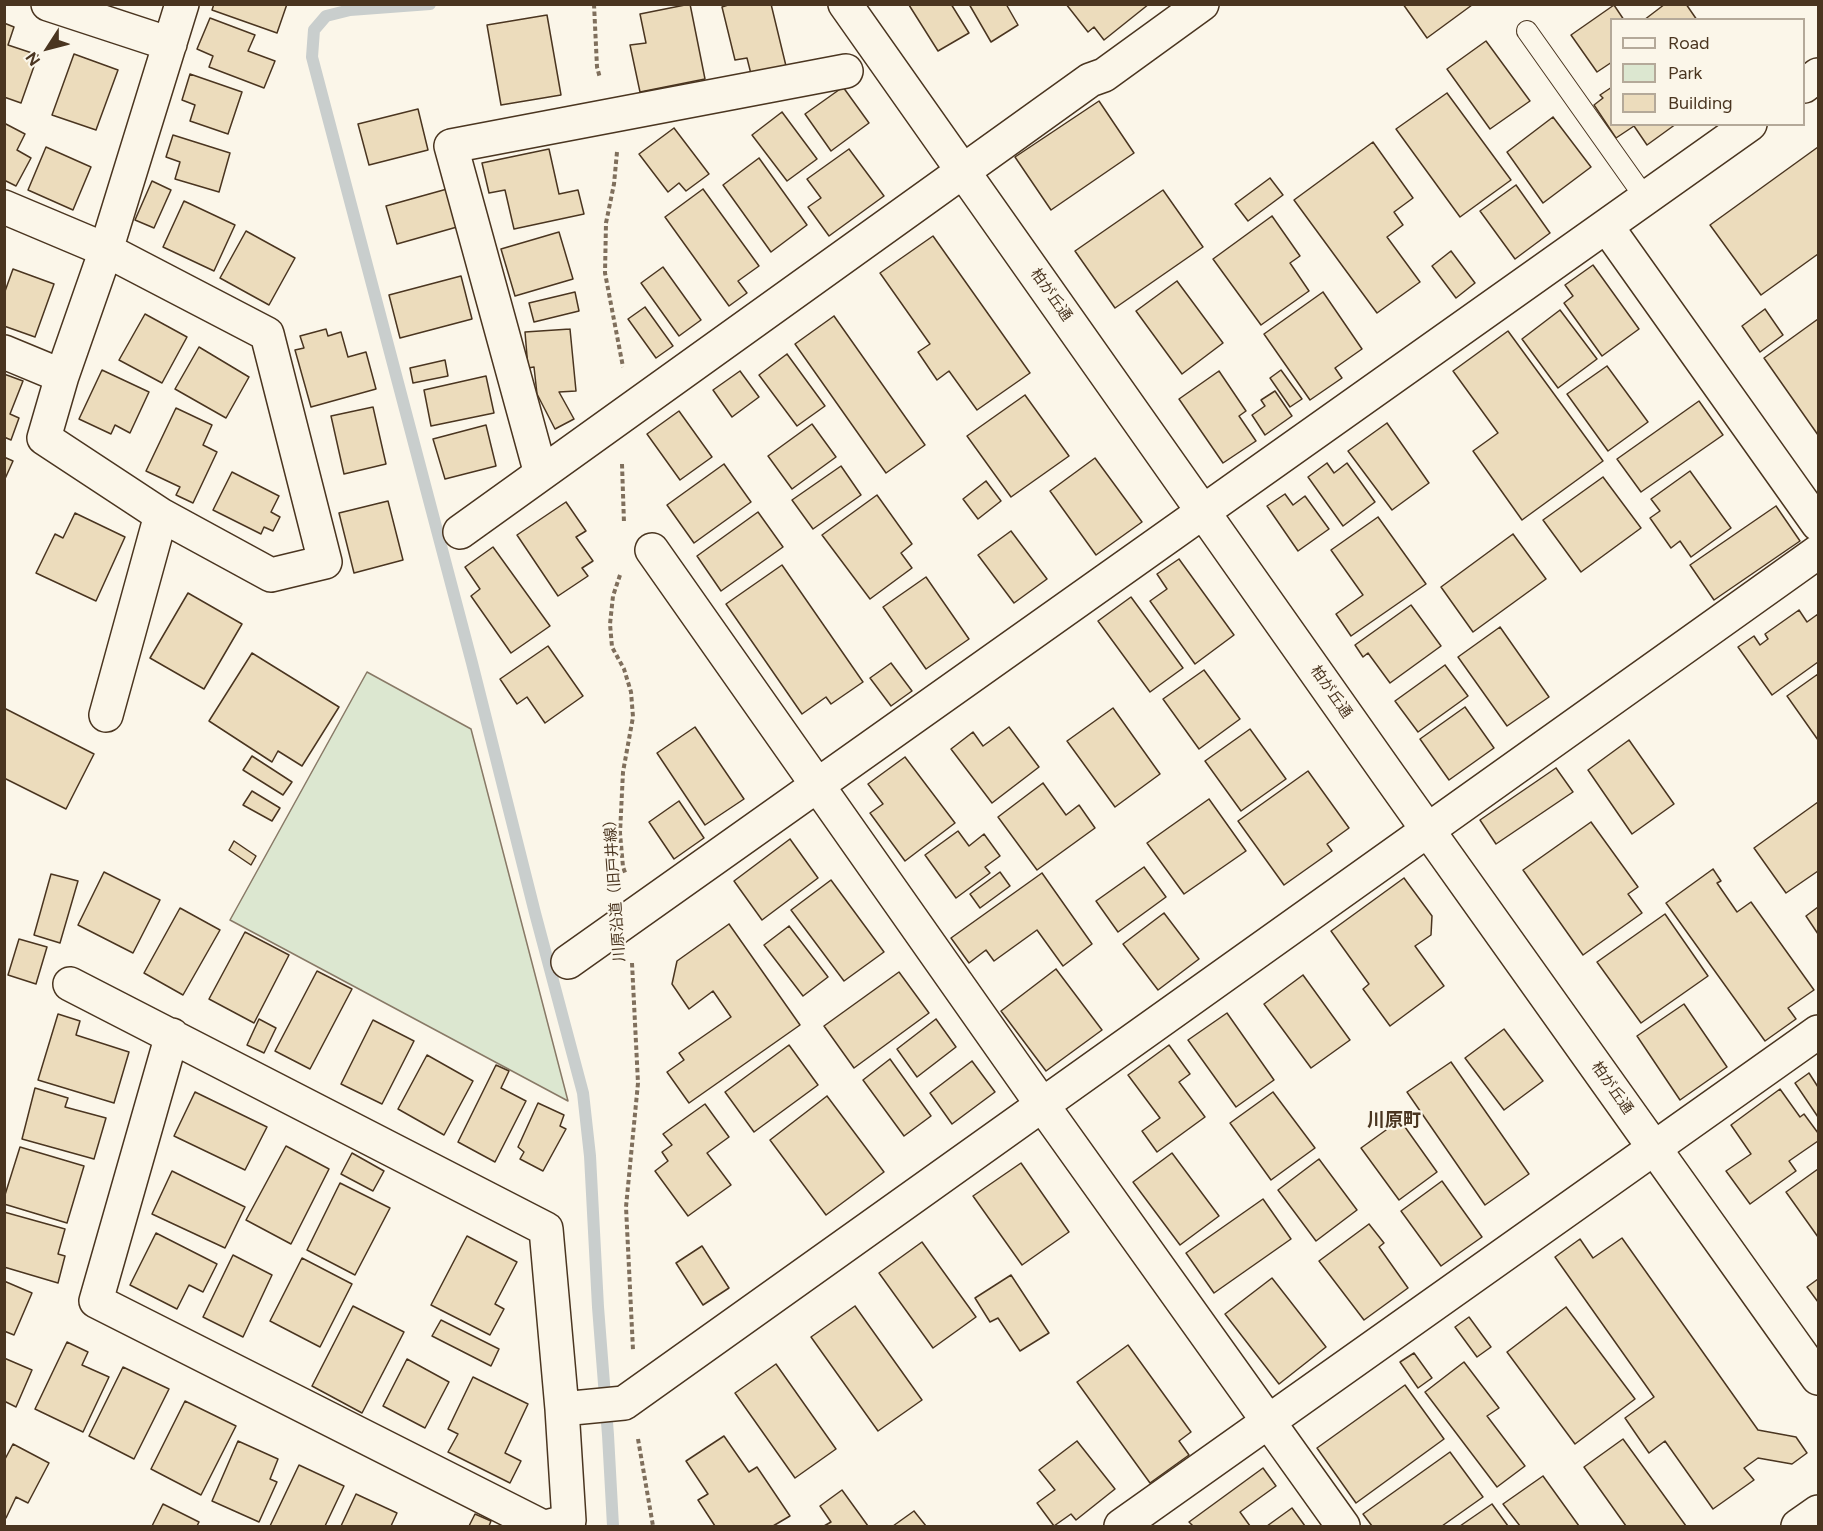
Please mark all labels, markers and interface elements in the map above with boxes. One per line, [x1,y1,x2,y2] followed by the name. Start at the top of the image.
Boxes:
[18,18,78,78] north arrow
[1610,18,1805,126] legend
[1668,32,1709,54] text: Road
[22,48,44,69] text: N
[1668,62,1702,84] text: Park
[1668,92,1733,114] text: Building
[1026,265,1076,325] street label: 柏が丘通
[1306,662,1356,722] street label: 柏が丘通
[601,812,629,962] street label: 川原沿道（旧戸井線）
[1587,1058,1637,1118] street label: 柏が丘通
[1367,1110,1421,1132] district label: 川原町

